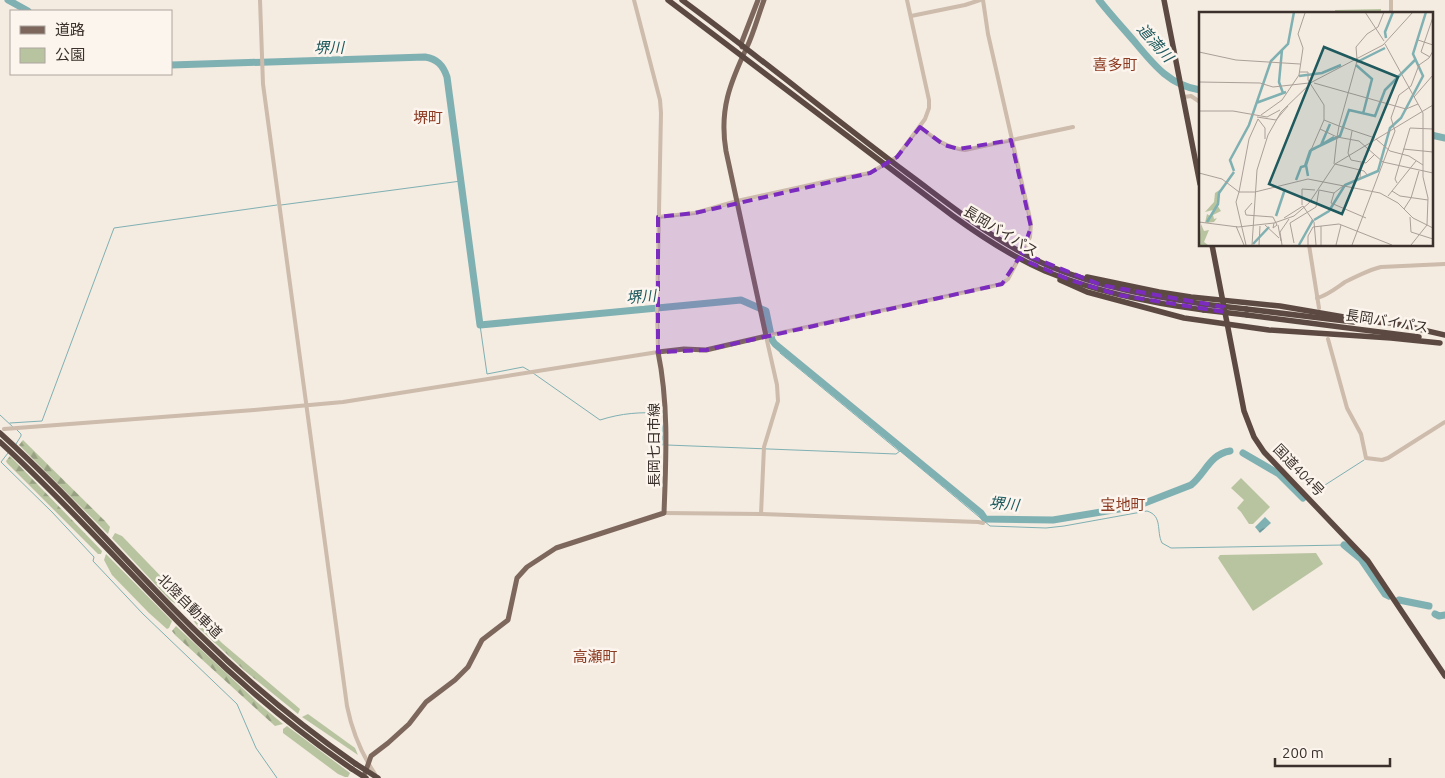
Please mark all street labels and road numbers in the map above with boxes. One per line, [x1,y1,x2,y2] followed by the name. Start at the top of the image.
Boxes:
[961,203,1041,259] street label: 長岡バイパス
[1344,307,1430,335] street label: 長岡バイパス
[646,403,662,487] street label: 長岡七日市線
[1270,441,1328,499] street label: 国道404号
[155,571,225,641] street label: 北陸自動車道

